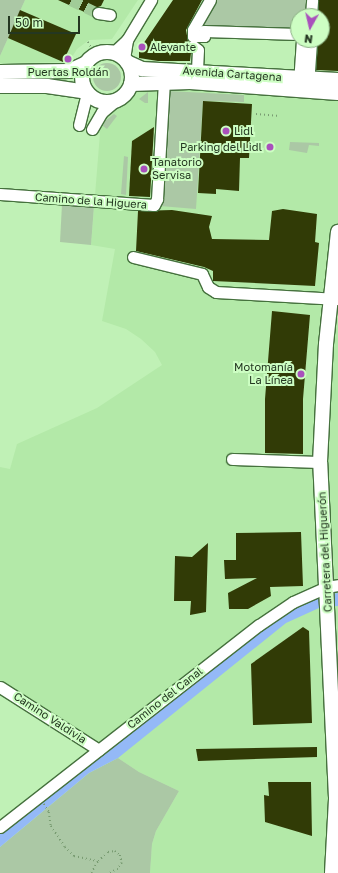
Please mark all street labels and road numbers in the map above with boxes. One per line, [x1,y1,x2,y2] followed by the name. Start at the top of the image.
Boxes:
[182,64,282,84] street label: Avenida Cartagena
[34,190,148,212] street label: Camino de la Higuera
[315,491,335,613] street label: Carretera del Higuerón
[125,664,205,732] street label: Camino del Canal
[11,690,89,746] street label: Camino Valdivia

